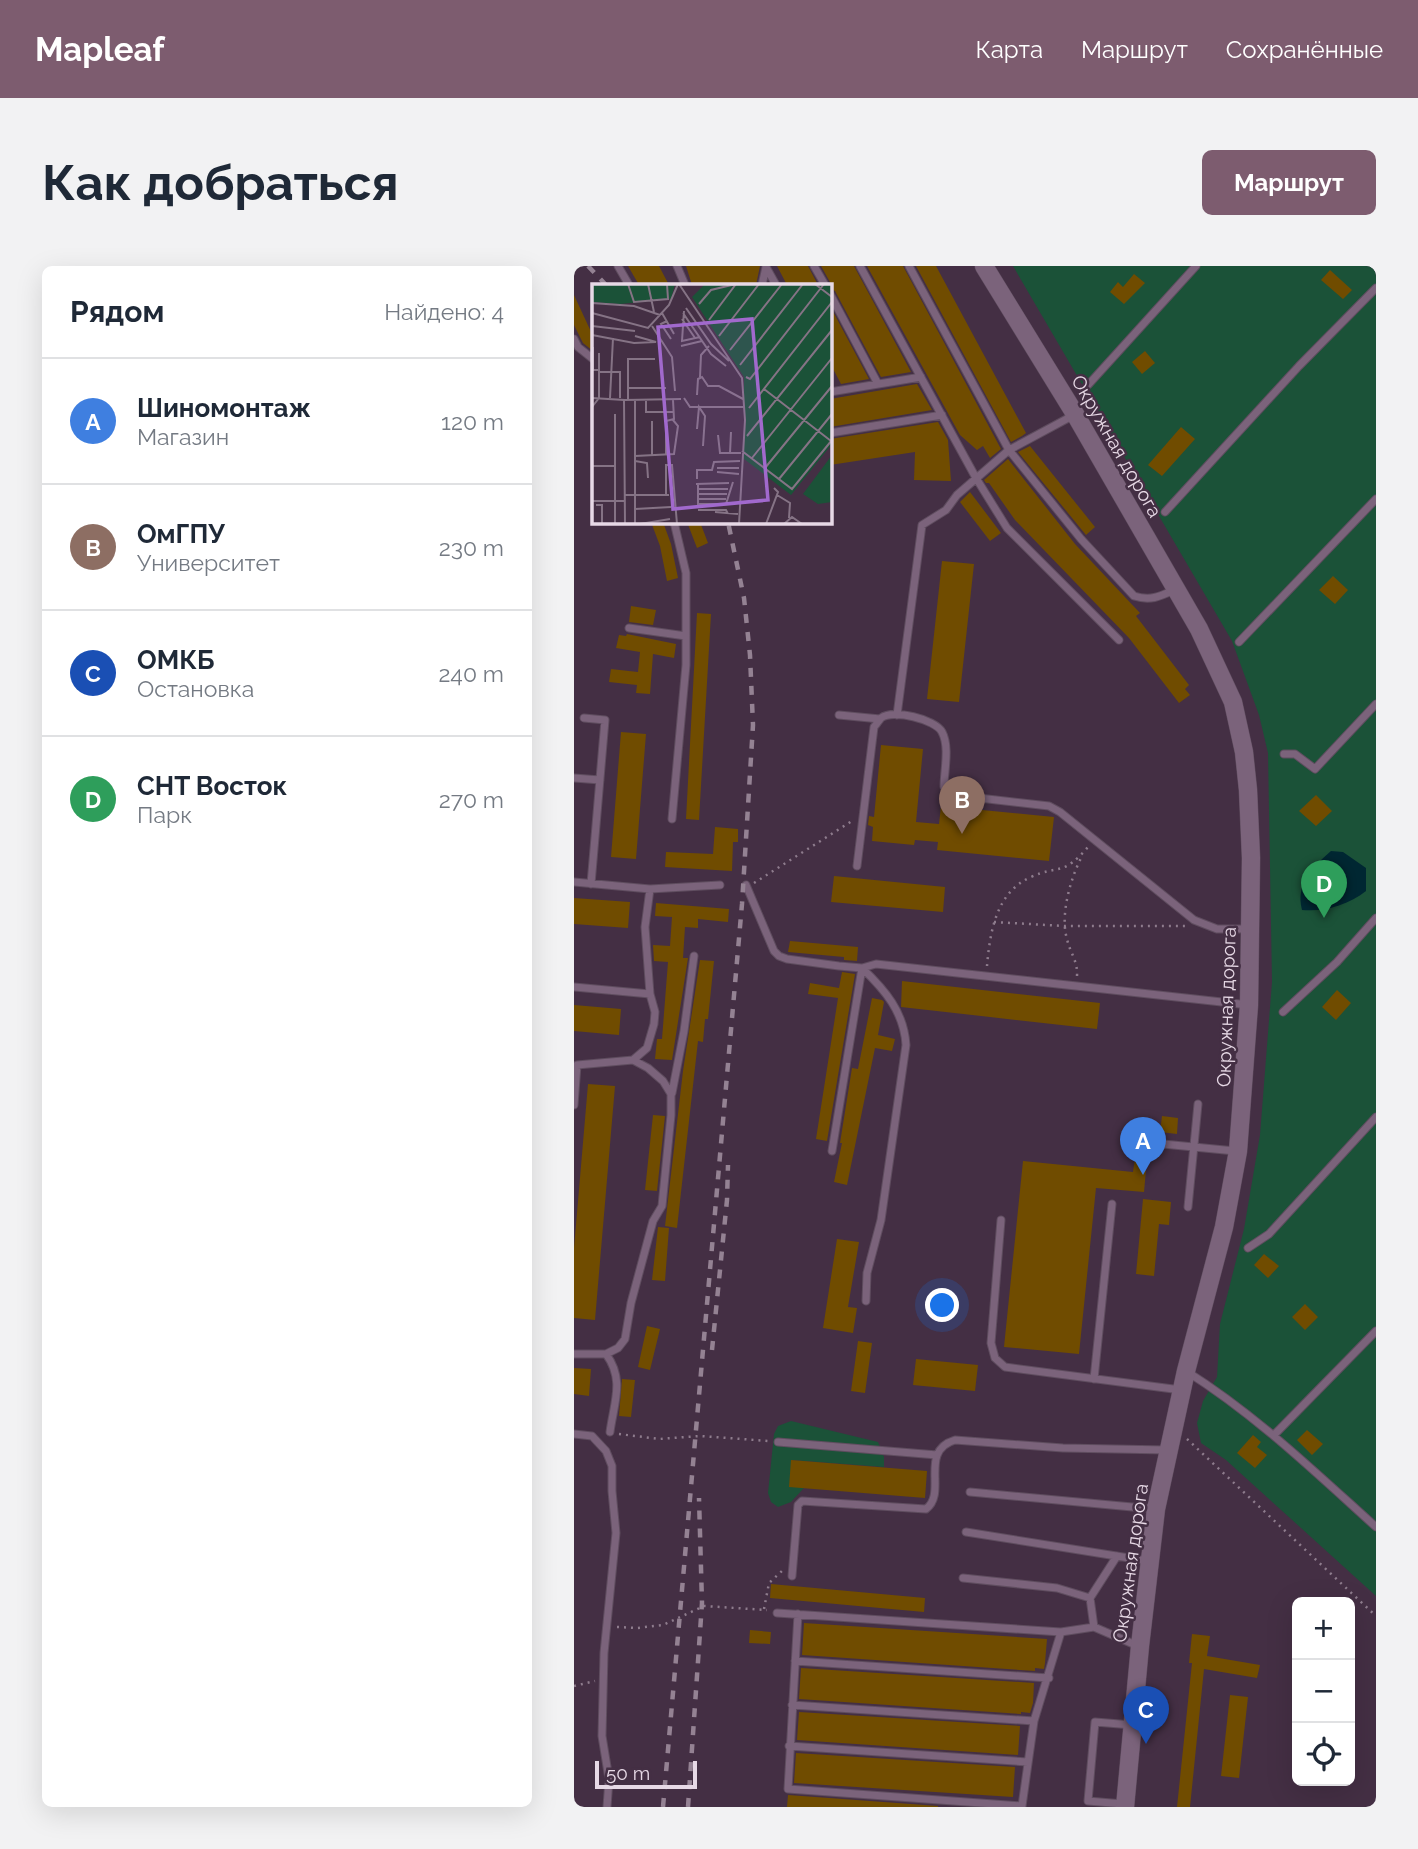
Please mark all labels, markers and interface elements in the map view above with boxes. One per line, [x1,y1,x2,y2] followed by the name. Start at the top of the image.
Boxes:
[35,30,165,69] text: Mapleaf
[975,35,1043,64] text: Карта
[1081,35,1188,64] text: Маршрут
[1226,35,1383,64] text: Сохранённые
[1202,150,1376,215] button: Маршрут
[42,154,399,211] text: Как добраться
[592,284,831,523] inset map
[70,294,164,329] text: Рядом
[384,298,504,325] text: Найдено: 4
[1067,371,1167,521] street label: Окружная дорога
[137,393,311,423] text: Шиномонтаж
[85,408,101,435] text: A
[441,408,504,435] text: 120 m
[137,423,229,450] text: Магазин
[137,519,225,549] text: ОмГПУ
[85,534,101,561] text: B
[439,534,504,561] text: 230 m
[137,549,280,576] text: Университет
[137,645,214,675] text: ОМКБ
[85,660,101,687] text: C
[438,660,504,687] text: 240 m
[137,675,254,702] text: Остановка
[137,771,287,801] text: СНТ Восток
[939,776,985,834] pin: B
[85,786,101,813] text: D
[439,786,504,813] text: 270 m
[137,801,192,828] text: Парк
[1301,860,1347,918] pin: D
[1212,927,1240,1087] street label: Окружная дорога
[1120,1117,1166,1175] pin: A
[925,1288,959,1322] your location
[1108,1482,1152,1644] street label: Окружная дорога
[1292,1597,1355,1786] map controls
[1292,1597,1355,1660] button: +
[1292,1660,1355,1723] button: −
[1123,1686,1169,1744] pin: C
[1292,1723,1355,1786] button: locate
[595,1758,696,1790] scale bar
[606,1762,650,1784] text: 50 m

